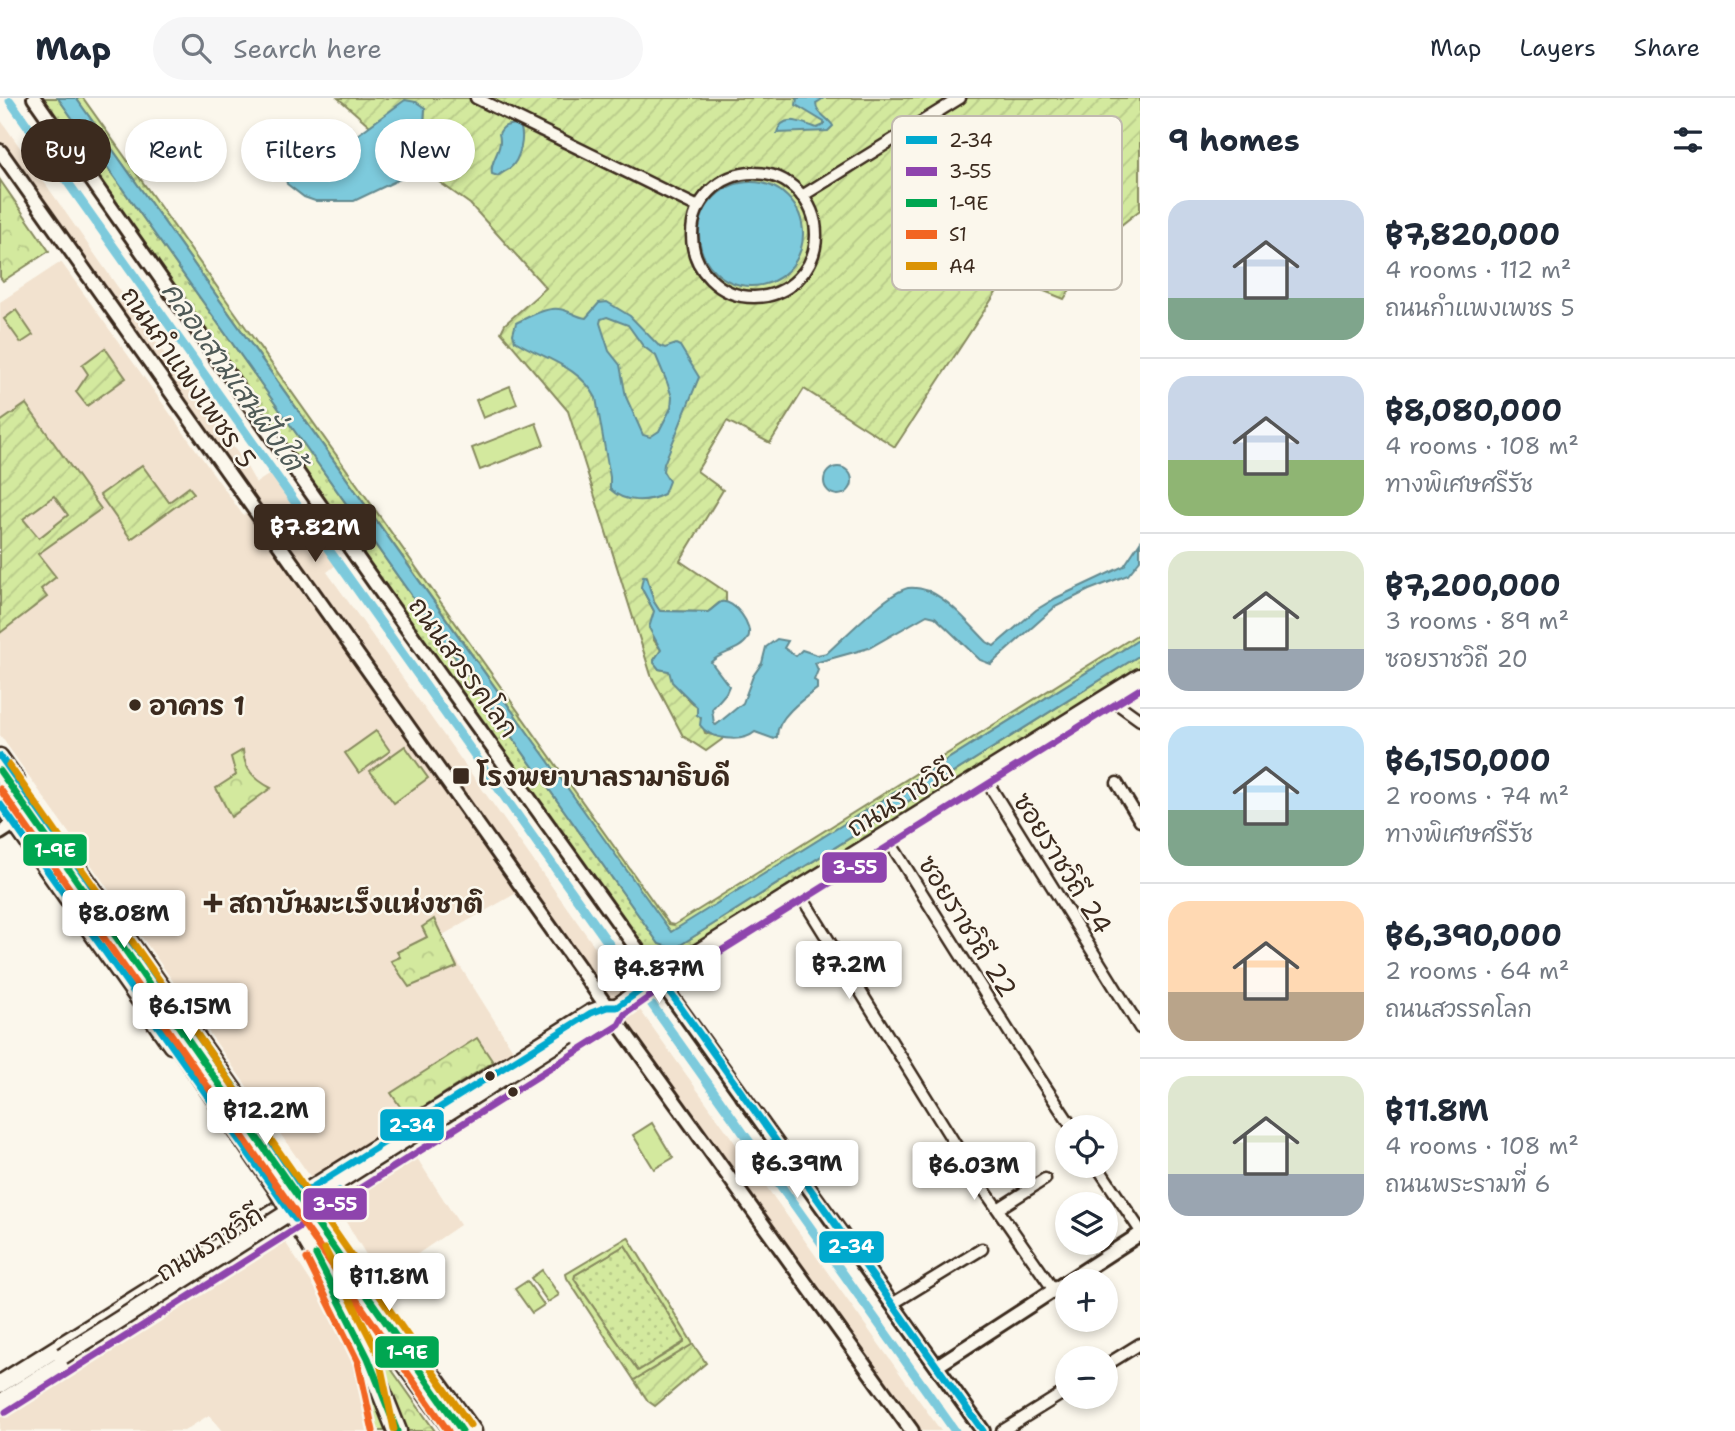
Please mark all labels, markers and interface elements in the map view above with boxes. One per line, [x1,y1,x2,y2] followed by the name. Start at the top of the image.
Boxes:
[153,17,643,80] search box
[35,26,111,71] text: Map
[177,29,215,67] icon: search
[233,31,382,66] text: Search here
[1430,32,1481,64] text: Map
[1519,32,1596,64] text: Layers
[1634,32,1700,64] text: Share
[892,116,1122,290] legend
[21,119,111,182] chip: Buy
[125,119,227,182] chip: Rent
[241,119,361,182] chip: Filters
[375,119,475,182] chip: New
[1168,120,1300,161] text: 9 homes
[1669,121,1707,159] icon: filters
[949,128,993,153] text: 2-34
[949,159,992,184] text: 3-55
[949,191,988,216] text: 1-9E
[1385,214,1560,255] text: ฿7,820,000
[949,222,967,247] text: S1
[1224,228,1308,312] icon: home
[949,254,976,279] text: A4
[1385,255,1571,285] text: 4 rooms · 112 m²
[153,271,319,482] water label: คลองสามเสนฝั่งใต้
[113,279,265,475] street label: ถนนกำแพงเพชร 5
[1385,293,1575,323] text: ถนนกำแพงเพชร 5
[1385,390,1562,431] text: ฿8,080,000
[1224,404,1308,488] icon: home
[1385,431,1579,461] text: 4 rooms · 108 m²
[1385,469,1533,499] text: ทางพิเศษศรีรัช
[258,504,372,564] pin: ฿7.82M
[270,512,360,542] text: ฿7.82M
[1385,565,1561,606] text: ฿7,200,000
[1224,579,1308,663] icon: home
[401,589,527,745] street label: ถนนสวรรคโลก
[1385,606,1569,636] text: 3 rooms · 89 m²
[1385,644,1528,674] text: ซอยราชวิถี 20
[149,688,245,723] place label: อาคาร 1
[127,697,143,713] marker: อาคาร 1
[1385,740,1551,781] text: ฿6,150,000
[840,751,960,845] street label: ถนนราชวิถี
[1224,754,1308,838] icon: home
[476,759,730,794] place label: โรงพยาบาลรามาธิบดี
[451,766,471,786] marker: โรงพยาบาลรามาธิบดี
[1385,781,1569,811] text: 2 rooms · 74 m²
[1006,786,1120,940] street label: ซอยราชวิถี 24
[1385,819,1533,849] text: ทางพิเศษศรีรัช
[22,833,88,867] line badge: 1-9E
[34,838,76,863] text: 1-9E
[910,848,1026,1004] street label: ซอยราชวิถี 22
[821,851,888,884] line badge: 3-55
[832,855,878,880] text: 3-55
[229,886,483,921] place label: สถาบันมะเร็งแห่งชาติ
[67,890,181,950] pin: ฿8.08M
[203,893,223,913] marker: สถาบันมะเร็งแห่งชาติ
[78,898,170,928] text: ฿8.08M
[1385,915,1562,956] text: ฿6,390,000
[1224,929,1308,1013] icon: home
[800,942,898,1001] pin: ฿7.2M
[602,946,716,1005] pin: ฿4.87M
[812,949,886,979] text: ฿7.2M
[614,953,704,983] text: ฿4.87M
[1385,956,1569,986] text: 2 rooms · 64 m²
[133,984,247,1043] pin: ฿6.15M
[149,991,231,1021] text: ฿6.15M
[1385,994,1532,1024] text: ถนนสวรรคโลก
[483,1069,497,1083] unlabelled marker
[506,1085,520,1099] unlabelled marker
[209,1088,323,1147] pin: ฿12.2M
[1385,1090,1489,1131] text: ฿11.8M
[223,1095,309,1125] text: ฿12.2M
[1224,1104,1308,1188] icon: home
[379,1108,445,1142] line badge: 2-34
[389,1113,436,1138] text: 2-34
[1055,1115,1118,1409] map controls
[1055,1115,1118,1178] button: locate
[1385,1131,1579,1161] text: 4 rooms · 108 m²
[740,1140,854,1200] pin: ฿6.39M
[917,1142,1031,1202] pin: ฿6.03M
[751,1148,843,1178] text: ฿6.39M
[928,1150,1020,1180] text: ฿6.03M
[1385,1169,1551,1199] text: ถนนพระรามที่ 6
[302,1187,368,1221] line badge: 3-55
[312,1192,358,1217] text: 3-55
[1055,1192,1118,1255] button: layers
[149,1196,269,1290] street label: ถนนราชวิถี
[818,1230,885,1264] line badge: 2-34
[828,1234,875,1259] text: 2-34
[332,1254,446,1313] pin: ฿11.8M
[349,1261,429,1291] text: ฿11.8M
[1055,1269,1118,1332] button: +
[374,1335,440,1369] line badge: 1-9E
[386,1340,428,1365] text: 1-9E
[1055,1346,1118,1409] button: −

